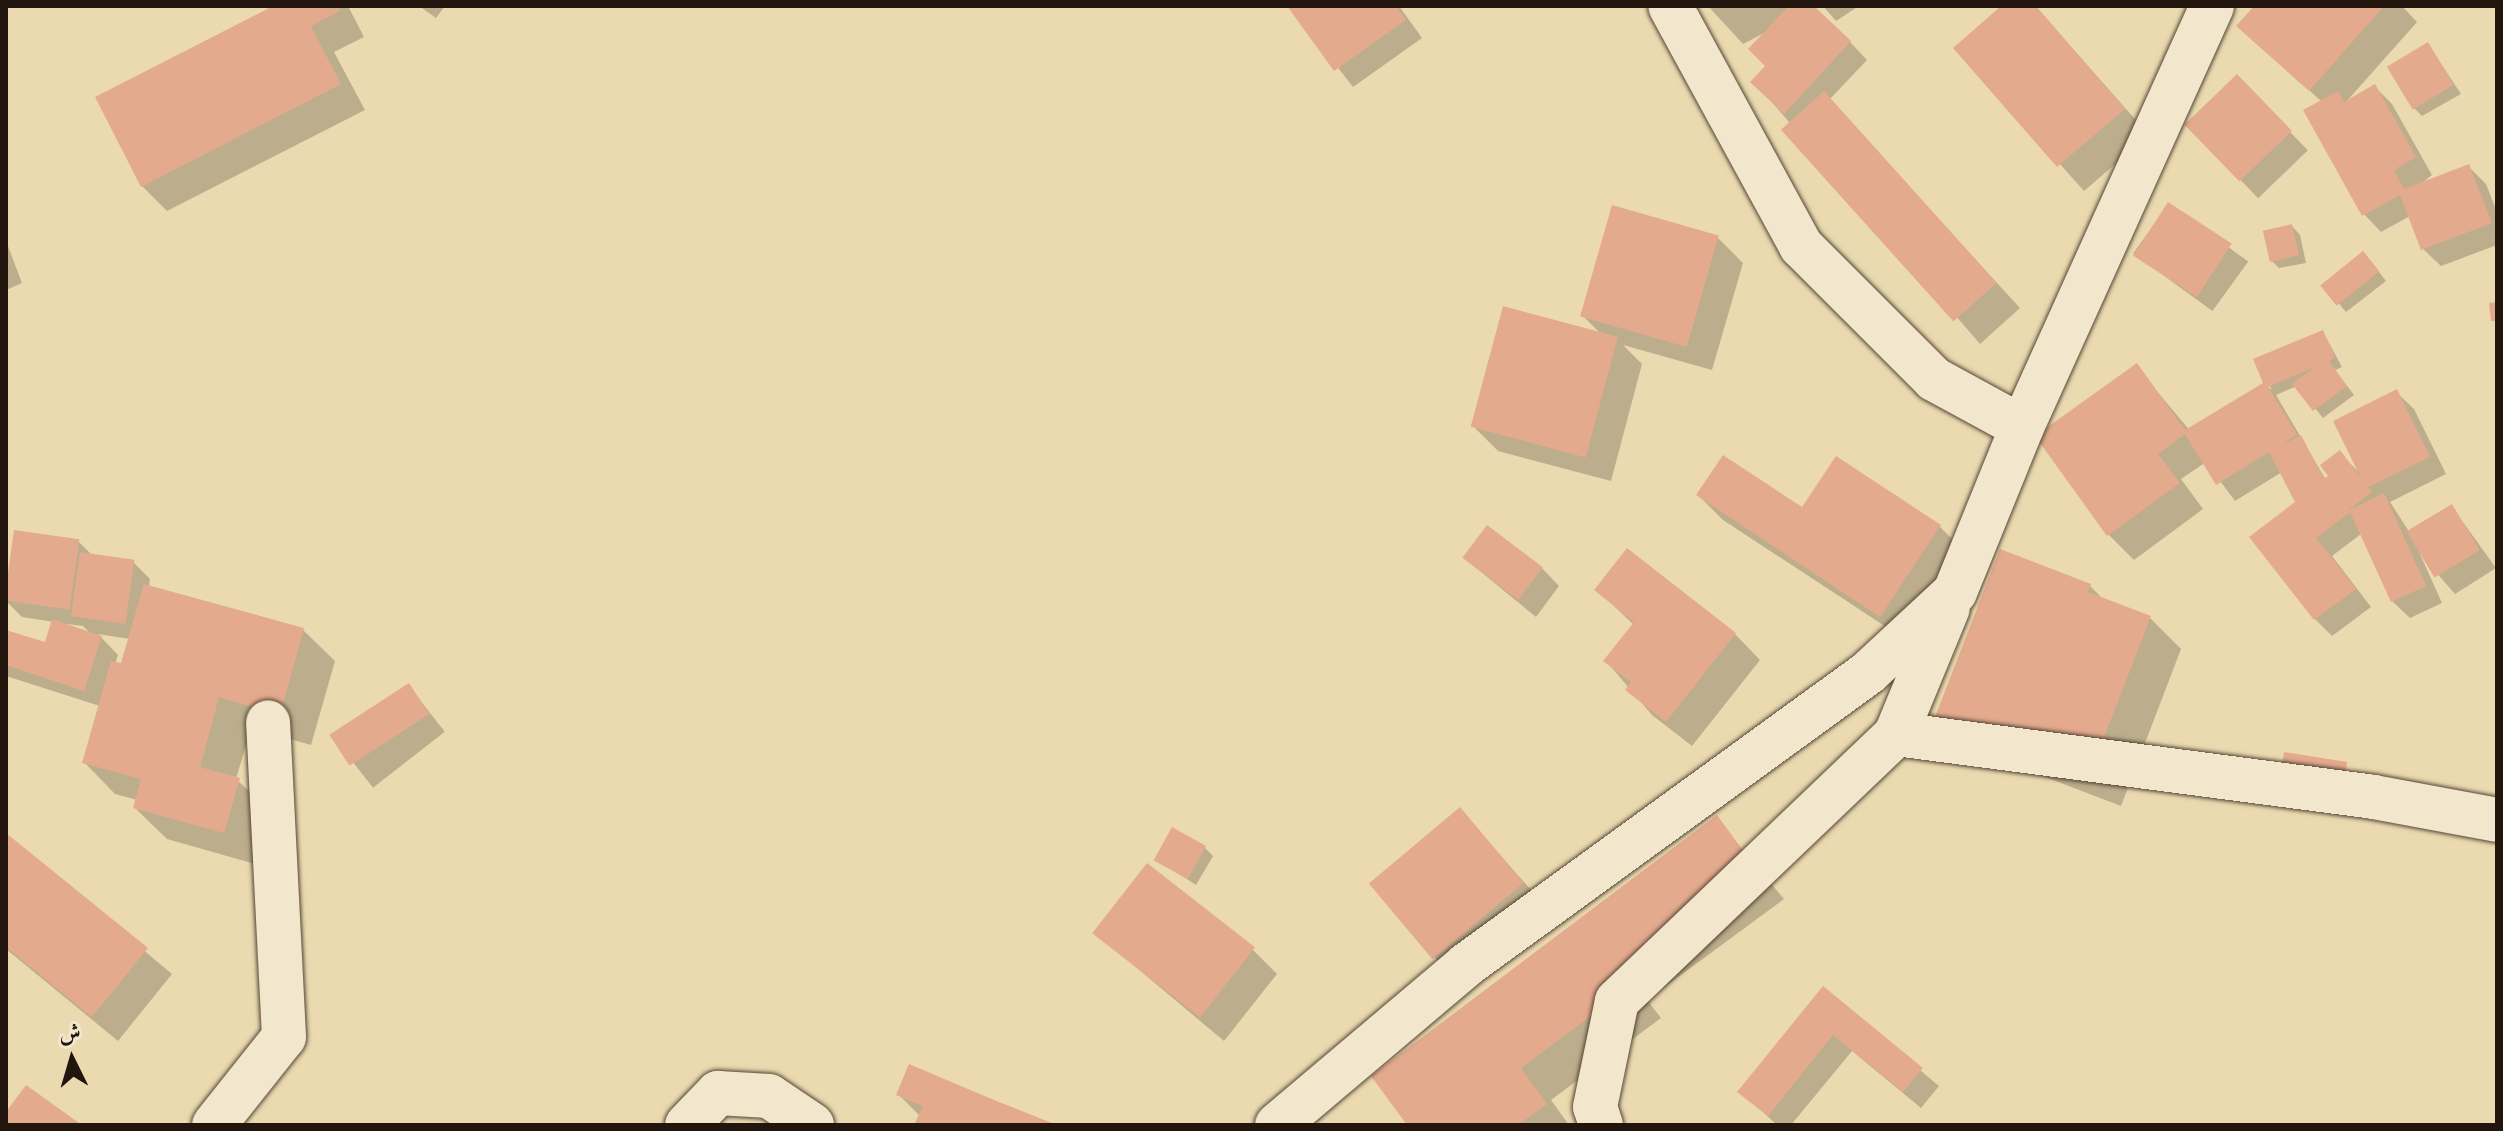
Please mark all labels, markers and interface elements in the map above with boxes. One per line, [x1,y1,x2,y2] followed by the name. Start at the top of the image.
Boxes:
[58,1018,82,1052] text: ش
[32,1019,112,1099] north arrow

